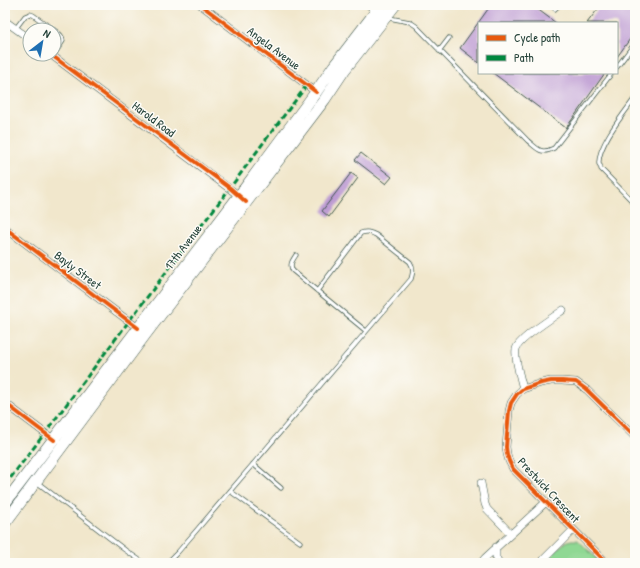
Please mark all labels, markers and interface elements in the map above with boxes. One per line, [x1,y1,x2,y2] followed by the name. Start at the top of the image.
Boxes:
[22,22,62,62] north arrow
[244,22,304,74] street label: Angela Avenue
[478,22,618,74] legend
[41,26,53,41] text: N
[514,29,560,46] text: Cycle path
[514,49,534,66] text: Path
[129,97,179,141] street label: Harold Road
[160,221,206,273] street label: 17th Avenue
[51,247,106,294] street label: Bayly Street
[514,453,584,527] street label: Prestwick Crescent

